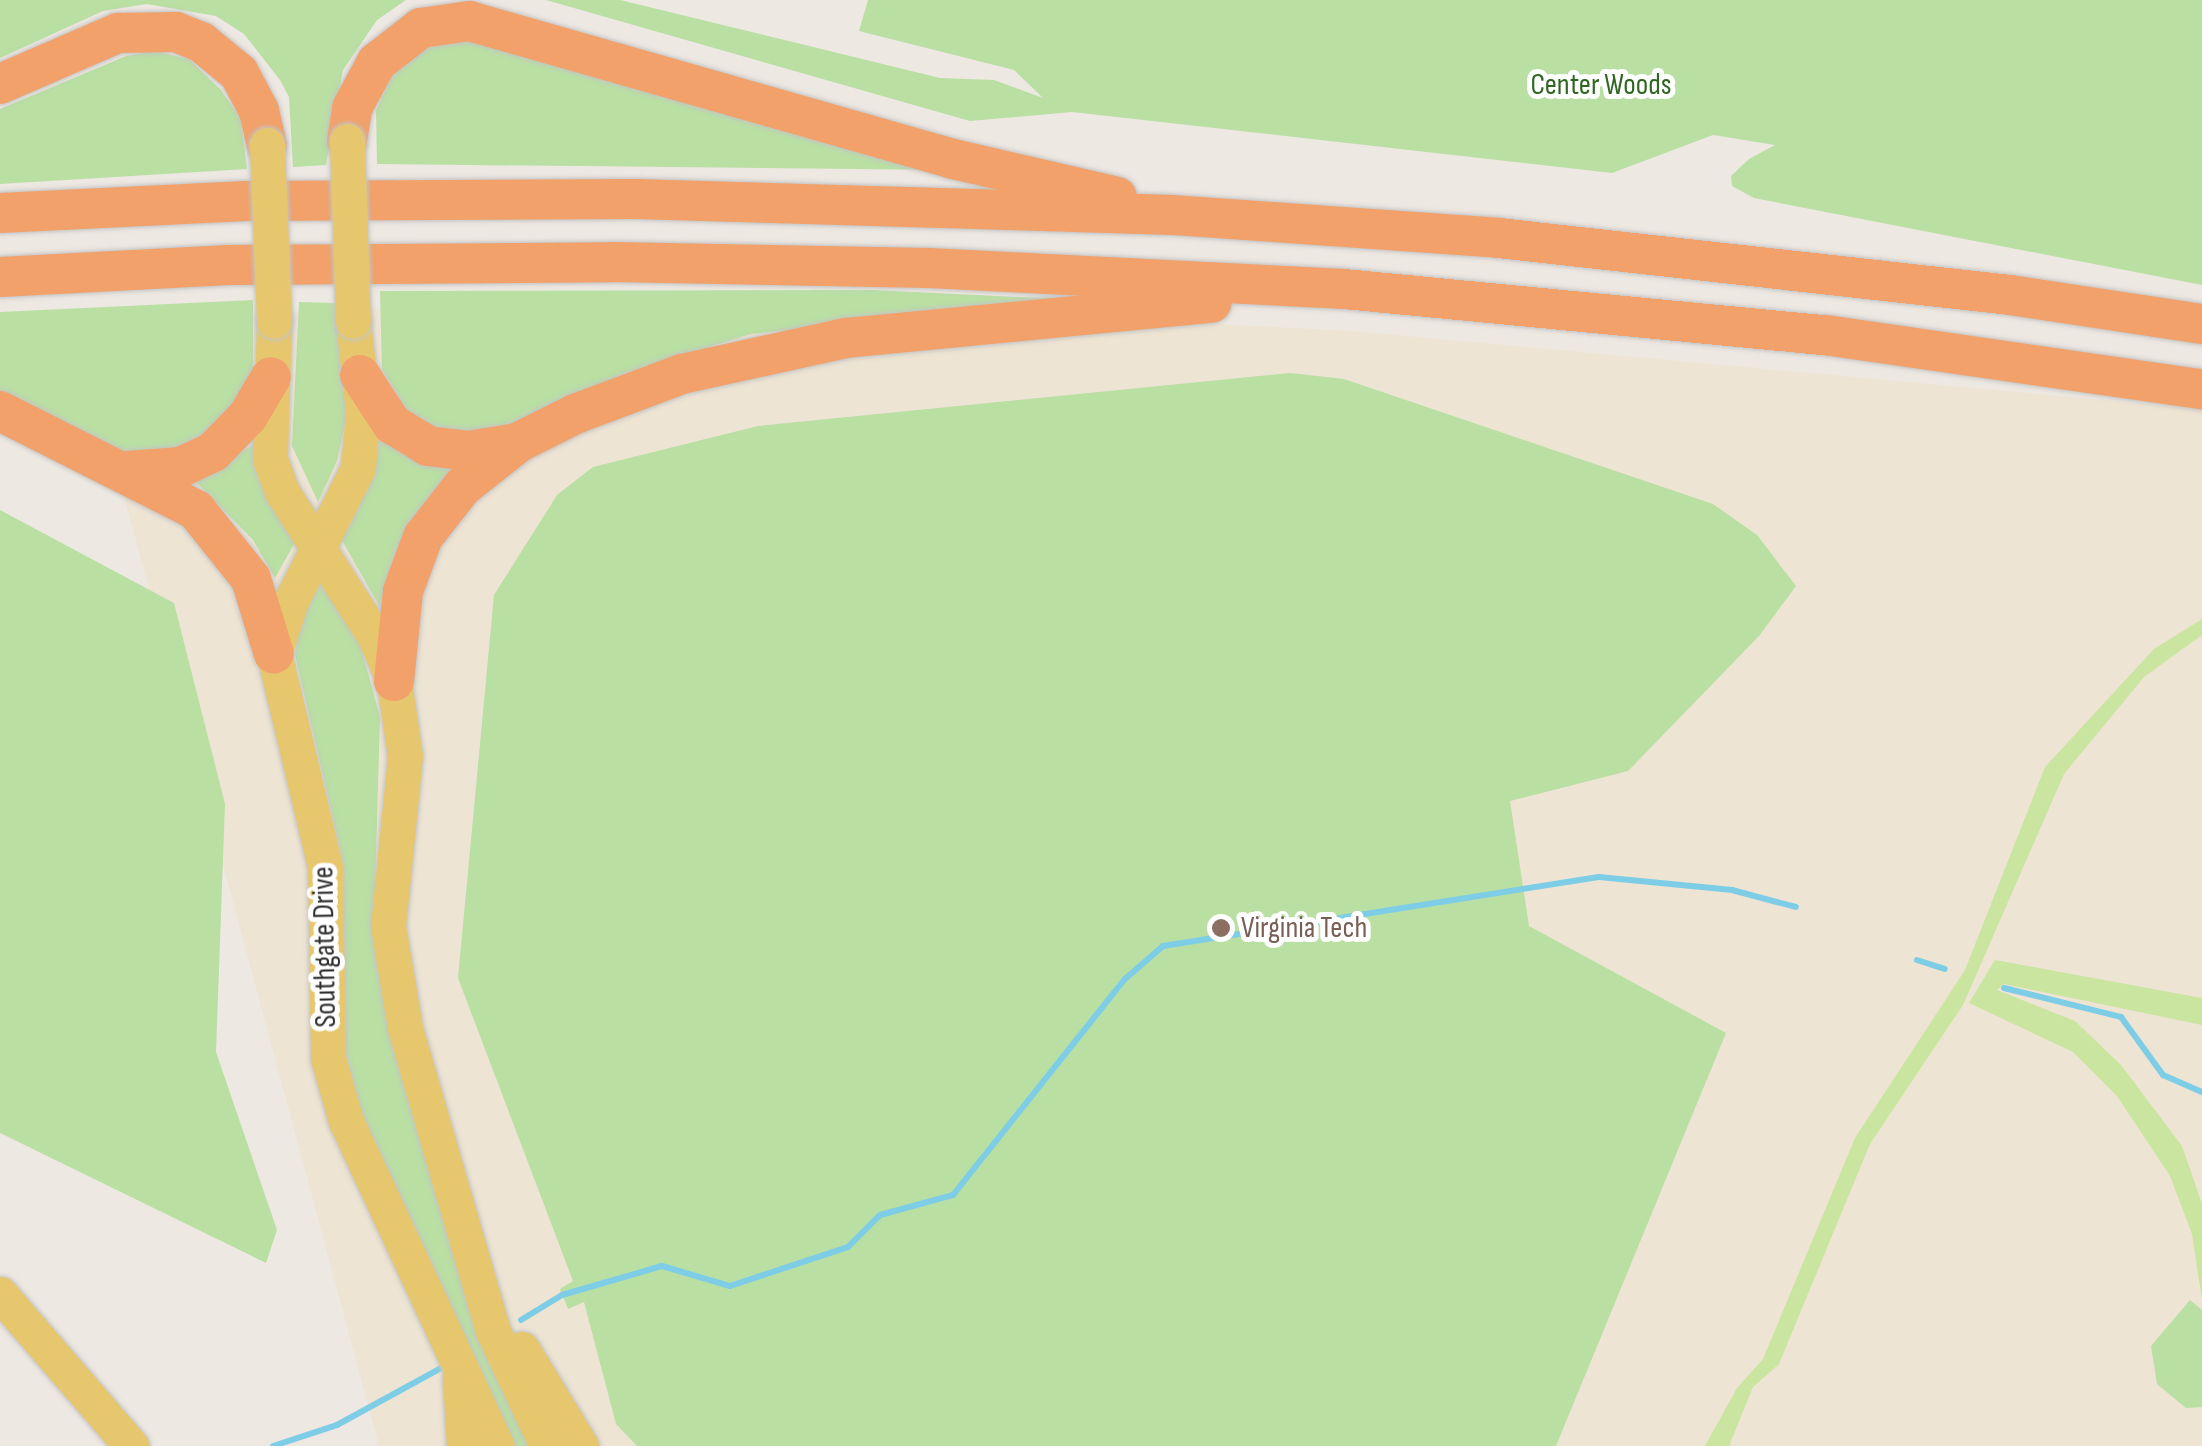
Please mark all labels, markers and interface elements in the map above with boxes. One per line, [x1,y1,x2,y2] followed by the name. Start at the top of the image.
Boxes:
[1531,67,1671,103] park label: Center Woods
[306,866,344,1028] street label: Southgate Drive
[1241,910,1367,946] place label: Virginia Tech
[1210,917,1232,939] marker: Virginia Tech

